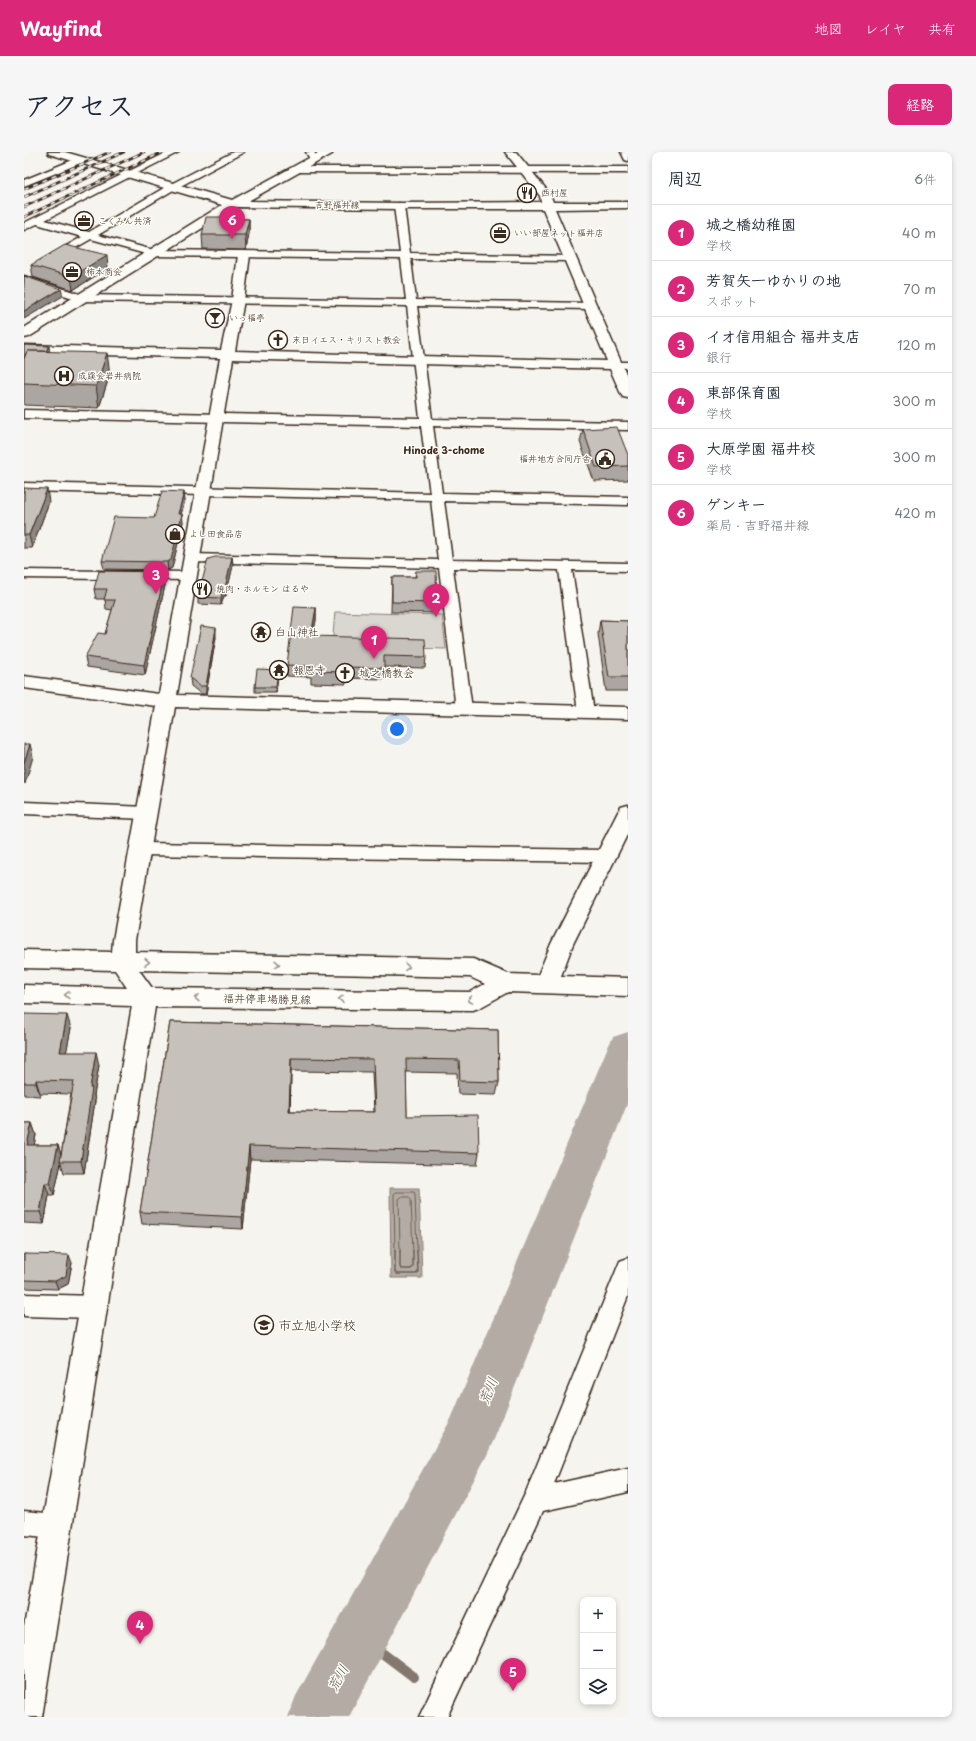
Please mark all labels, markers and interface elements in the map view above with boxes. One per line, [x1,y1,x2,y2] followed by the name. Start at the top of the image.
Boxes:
[20,14,102,42] text: Wayfind
[815,18,843,39] text: 地図
[865,18,906,39] text: レイヤ
[928,18,956,39] text: 共有
[24,83,134,126] text: アクセス
[888,84,952,125] button: 経路
[668,165,702,191] text: 周辺
[914,169,936,188] text: 6件
[516,182,538,204] restaurant icon: 西村屋
[541,185,568,199] place label: 西村屋
[314,197,360,211] street label: 吉野福井線
[219,206,245,239] pin: 6
[73,210,95,232] office icon: こくみん共済
[706,212,796,235] text: 城之橋幼稚園
[98,213,151,227] place label: こくみん共済
[489,222,511,244] office icon: いい部屋ネット福井店
[678,223,684,242] text: 1
[902,223,936,242] text: 40 m
[514,225,604,239] place label: いい部屋ネット福井店
[706,235,732,254] text: 学校
[61,261,83,283] office icon: 柿本商会
[86,264,122,278] place label: 柿本商会
[706,268,841,291] text: 芳賀矢一ゆかりの地
[676,279,686,298] text: 2
[903,279,936,298] text: 70 m
[706,291,758,310] text: スポット
[204,307,226,329] bar icon: いっ福亭
[229,310,265,324] place label: いっ福亭
[706,324,861,347] text: イオ信用組合 福井支店
[267,329,289,351] church icon: 末日イエス・キリスト教会
[292,332,401,346] place label: 末日イエス・キリスト教会
[677,335,685,354] text: 3
[897,335,936,354] text: 120 m
[706,347,732,366] text: 銀行
[53,365,75,387] hospital icon: 成蹊会岩井病院
[78,368,141,382] place label: 成蹊会岩井病院
[706,380,781,403] text: 東部保育園
[677,391,685,410] text: 4
[892,391,936,410] text: 300 m
[706,403,732,422] text: 学校
[706,436,816,459] text: 大原学園 福井校
[403,442,485,457] district label: Hinode 3-chome
[677,447,685,466] text: 5
[892,447,936,466] text: 300 m
[594,448,616,470] public building icon: 福井地方合同庁舎
[519,451,591,465] place label: 福井地方合同庁舎
[706,459,732,478] text: 学校
[706,492,766,515] text: ゲンキー
[676,503,686,522] text: 6
[894,503,936,522] text: 420 m
[706,515,809,534] text: 薬局 · 吉野福井線
[164,523,186,545] shop icon: よし田食品店
[189,526,243,540] place label: よし田食品店
[143,561,169,594] pin: 3
[191,578,213,600] restaurant icon: 焼肉・ホルモン はるや
[216,581,309,595] place label: 焼肉・ホルモン はるや
[423,584,449,617] pin: 2
[250,621,272,643] temple icon: 白山神社
[275,623,319,640] place label: 白山神社
[361,626,387,659] pin: 1
[268,659,290,681] temple icon: 報恩寺
[293,661,326,678] place label: 報恩寺
[334,662,356,684] church icon: 城之橋教会
[359,664,414,681] place label: 城之橋教会
[387,719,407,739] your location
[144,958,150,966] one-way arrow
[274,960,280,968] one-way arrow
[404,963,410,971] one-way arrow
[223,989,311,1008] street label: 福井停車場勝見線
[64,991,70,999] one-way arrow
[194,994,200,1002] one-way arrow
[338,995,344,1003] one-way arrow
[467,995,474,1003] one-way arrow
[253,1314,275,1336] school or university icon: 市立旭小学校
[278,1315,356,1334] place label: 市立旭小学校
[473,1374,503,1408] water label: 荒川
[580,1597,616,1705] map controls
[580,1597,616,1633] button: +
[127,1611,153,1644] pin: 4
[580,1633,616,1669] button: −
[500,1658,526,1691] pin: 5
[322,1660,354,1695] water label: 荒川
[580,1669,616,1705] button: layers

